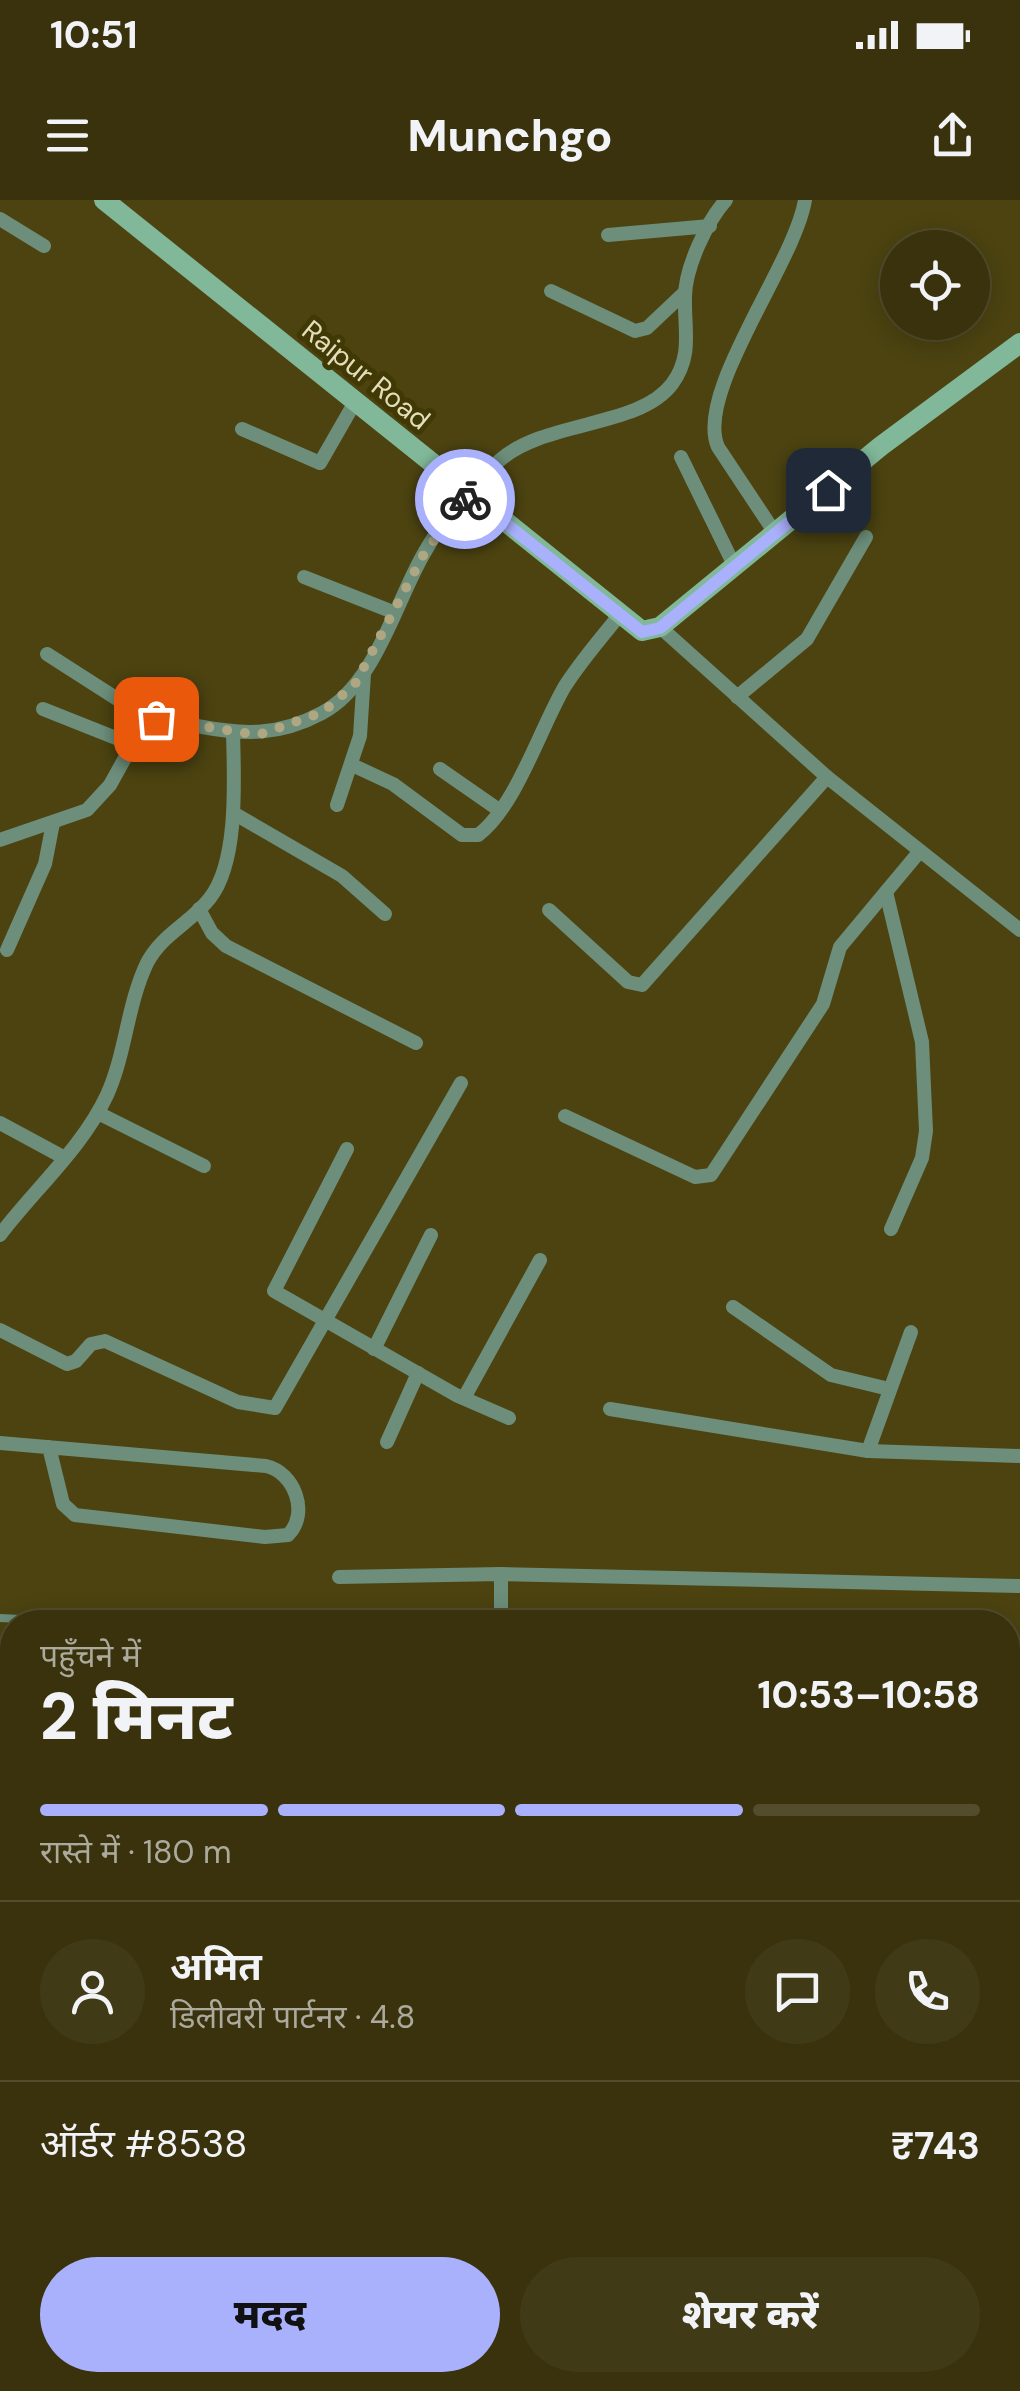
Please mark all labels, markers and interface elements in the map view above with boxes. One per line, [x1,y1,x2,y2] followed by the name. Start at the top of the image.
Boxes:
[50,10,138,60] text: 10:51
[407,106,613,165] text: Munchgo
[40,108,95,163] icon: menu
[925,108,980,163] icon: share
[880,230,990,340] map controls
[880,230,990,340] button: locate
[294,312,438,438] street label: Raipur Road
[786,448,871,533] pin
[415,449,515,549] courier
[801,463,856,518] icon: home
[438,472,493,527] icon: bike
[114,677,199,762] pin
[129,692,184,747] icon: bag
[40,1635,141,1677] text: पहुँचने में
[758,1670,980,1720] text: 10:53–10:58
[40,1675,233,1759] text: 2 मिनट
[40,1831,231,1873] text: रास्ते में · 180 m
[40,1939,145,2044] button: person
[745,1939,850,2044] button: chat
[875,1939,980,2044] button: phone
[170,1942,262,1992] text: अमित
[170,1996,415,2038] text: डिलीवरी पार्टनर · 4.8
[40,2119,247,2169] text: ऑर्डर #8538
[891,2121,980,2171] text: ₹743
[40,2257,500,2372] button: मदद
[520,2257,980,2372] button: शेयर करें

